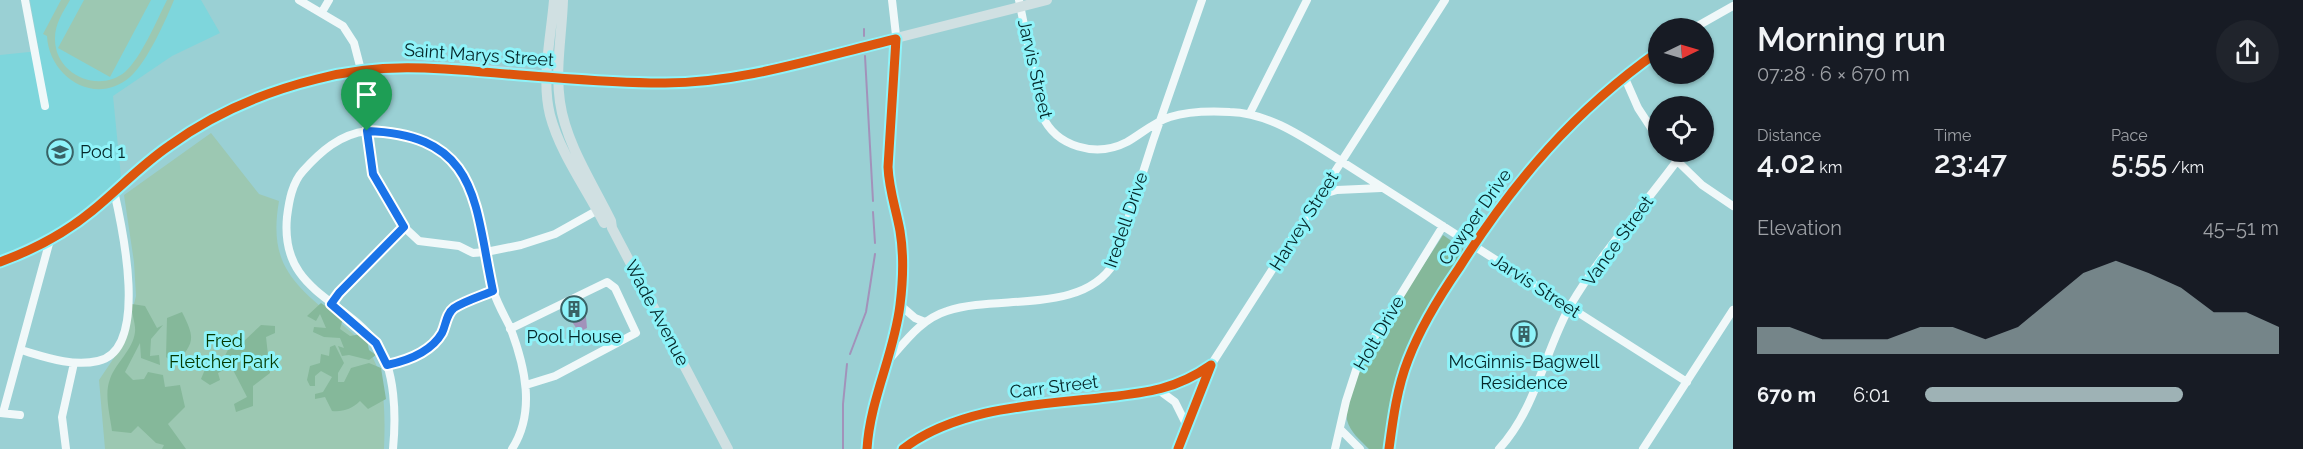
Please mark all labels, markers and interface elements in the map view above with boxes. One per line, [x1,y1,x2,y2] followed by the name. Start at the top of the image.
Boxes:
[1014,17,1057,121] street label: Jarvis Street
[1648,18,1714,84] north arrow
[1648,18,1714,162] map controls
[1757,20,1946,59] text: Morning run
[2216,20,2279,83] button: share
[403,39,555,70] street label: Saint Marys Street
[1757,62,1910,86] text: 07:28 · 6 × 670 m
[341,69,392,131] pin
[350,78,383,111] icon: arrive
[1648,96,1714,162] button: locate
[1757,126,1821,145] text: Distance
[1934,126,1971,145] text: Time
[2111,126,2148,145] text: Pace
[45,137,75,167] school or university icon: Pod 1
[80,141,126,162] place label: Pod 1
[1757,145,1815,180] text: 4.02
[1934,145,2007,180] text: 23:47
[2111,145,2167,180] text: 5:55
[1815,158,1842,177] text: km
[2167,158,2204,177] text: /km
[1434,164,1516,269] street label: Cowper Drive
[1265,167,1342,274] street label: Harvey Street
[1099,169,1152,270] street label: Iredell Drive
[1578,191,1657,290] street label: Vance Street
[1757,216,1842,240] text: Elevation
[2203,216,2279,240] text: 45–51 m
[1488,249,1584,322] street label: Jarvis Street
[621,256,694,370] street label: Wade Avenue
[1349,291,1408,374] street label: Holt Drive
[559,294,589,324] building icon: Pool House
[1509,319,1539,349] building icon: McGinnis-Bagwell Residence
[526,326,622,347] place label: Pool House
[169,330,279,372] park label: Fred Fletcher Park
[1448,351,1600,393] place label: McGinnis-Bagwell Residence
[1009,371,1099,402] street label: Carr Street
[1757,383,1816,407] text: 670 m
[1853,383,1890,407] text: 6:01

